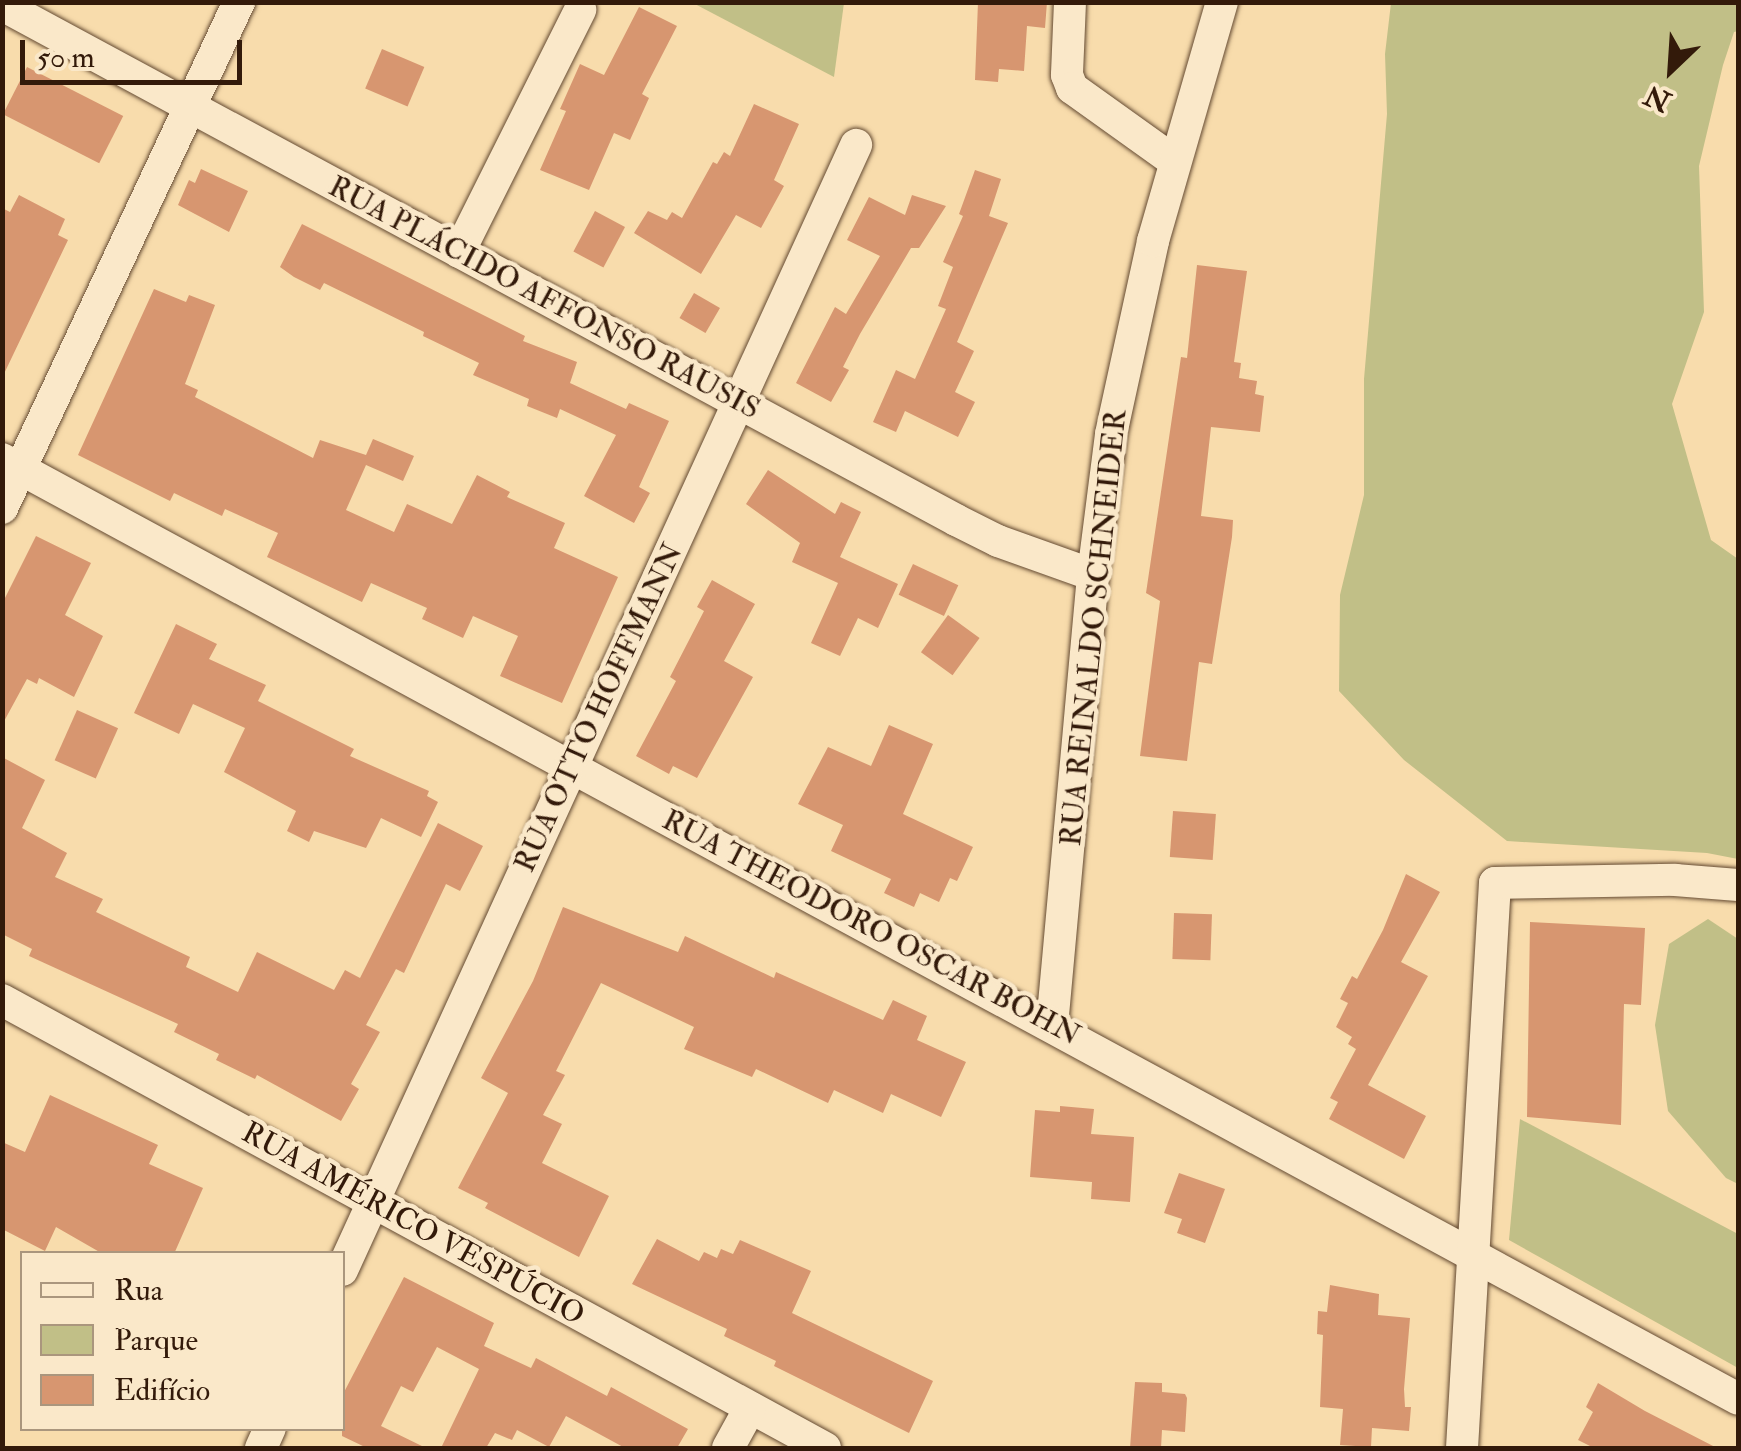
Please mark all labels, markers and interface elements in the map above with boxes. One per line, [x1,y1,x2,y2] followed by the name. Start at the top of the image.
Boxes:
[25,20,248,82] scale bar
[1621,20,1721,120] north arrow
[37,39,95,76] text: 50 m
[1639,76,1677,119] text: N
[322,169,766,427] street label: RUA PLÁCIDO AFFONSO RAUSIS
[1053,408,1135,848] street label: RUA REINALDO SCHNEIDER
[507,538,691,878] street label: RUA OTTO HOFFMANN
[656,802,1086,1054] street label: RUA THEODORO OSCAR BOHN
[235,1115,591,1333] street label: RUA AMÉRICO VESPÚCIO
[20,1251,345,1431] legend
[114,1272,163,1309] text: Rua
[114,1322,198,1359] text: Parque
[114,1372,210,1409] text: Edifício

